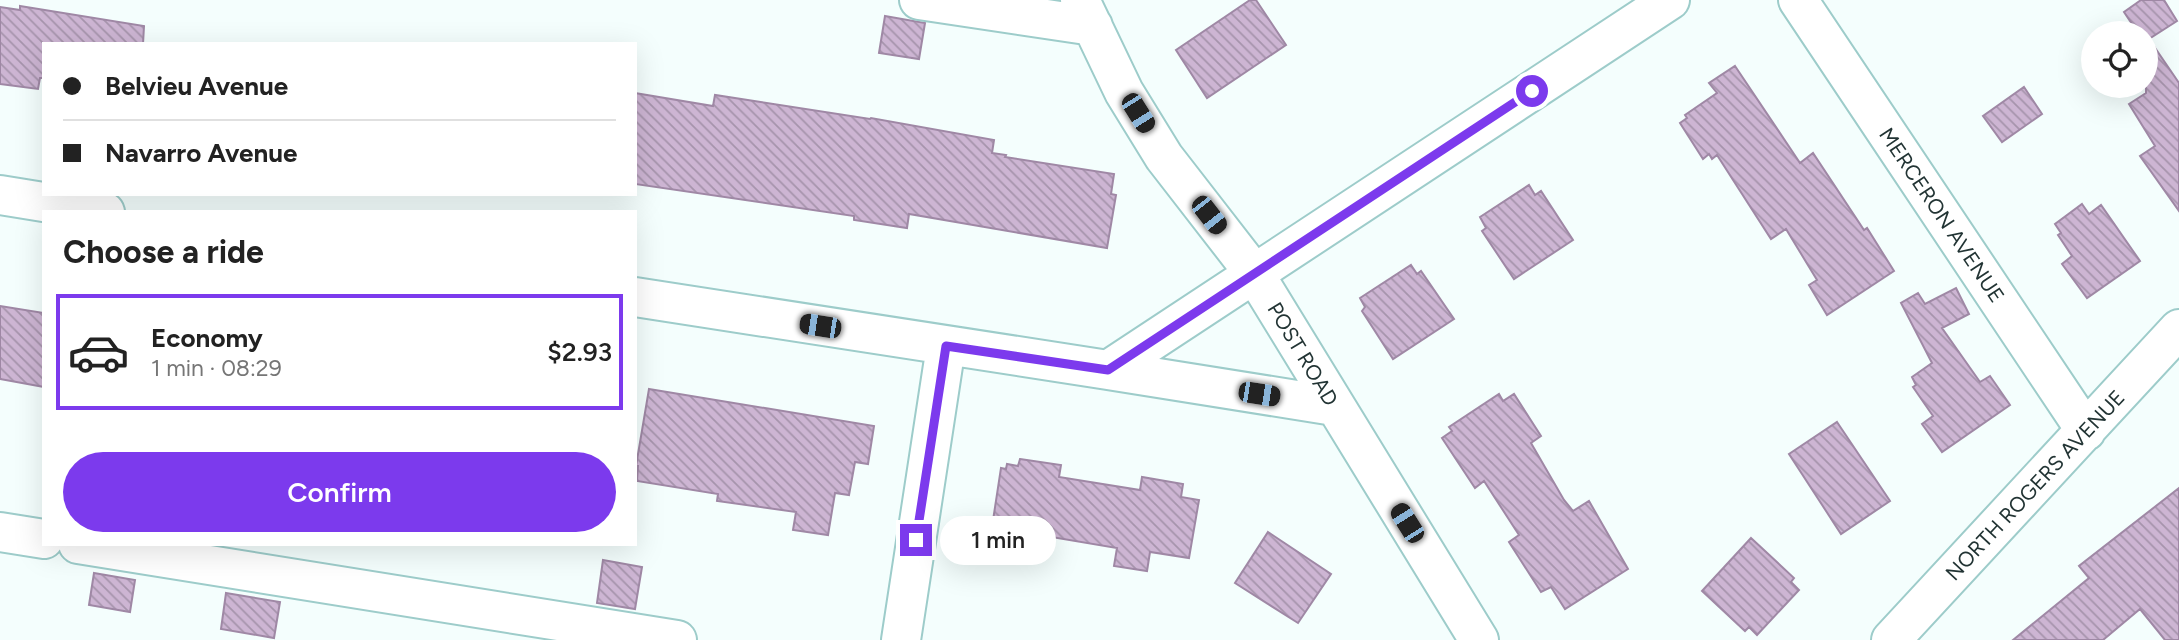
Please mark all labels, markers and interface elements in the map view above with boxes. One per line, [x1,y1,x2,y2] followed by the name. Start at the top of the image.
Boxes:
[2081,21,2158,98] map controls
[2081,21,2158,98] button: locate
[105,70,288,102] text: Belvieu Avenue
[1516,75,1548,107] route start
[1118,90,1159,136] car
[1874,123,2010,307] street label: MERCERON AVENUE
[105,137,297,169] text: Navarro Avenue
[1188,192,1231,238] car
[63,233,264,271] text: Choose a ride
[1262,298,1344,410] street label: POST ROAD
[798,312,843,340] car
[67,321,130,384] icon: car
[151,322,263,354] text: Economy
[547,336,612,368] text: $2.93
[151,354,282,382] text: 1 min · 08:29
[1237,380,1282,408] car
[1940,385,2130,585] street label: NORTH ROGERS AVENUE
[63,452,616,532] button: Confirm
[1387,500,1428,546] car
[940,516,1056,564] callout: 1 min
[900,524,932,556] route end
[971,526,1025,554] text: 1 min

